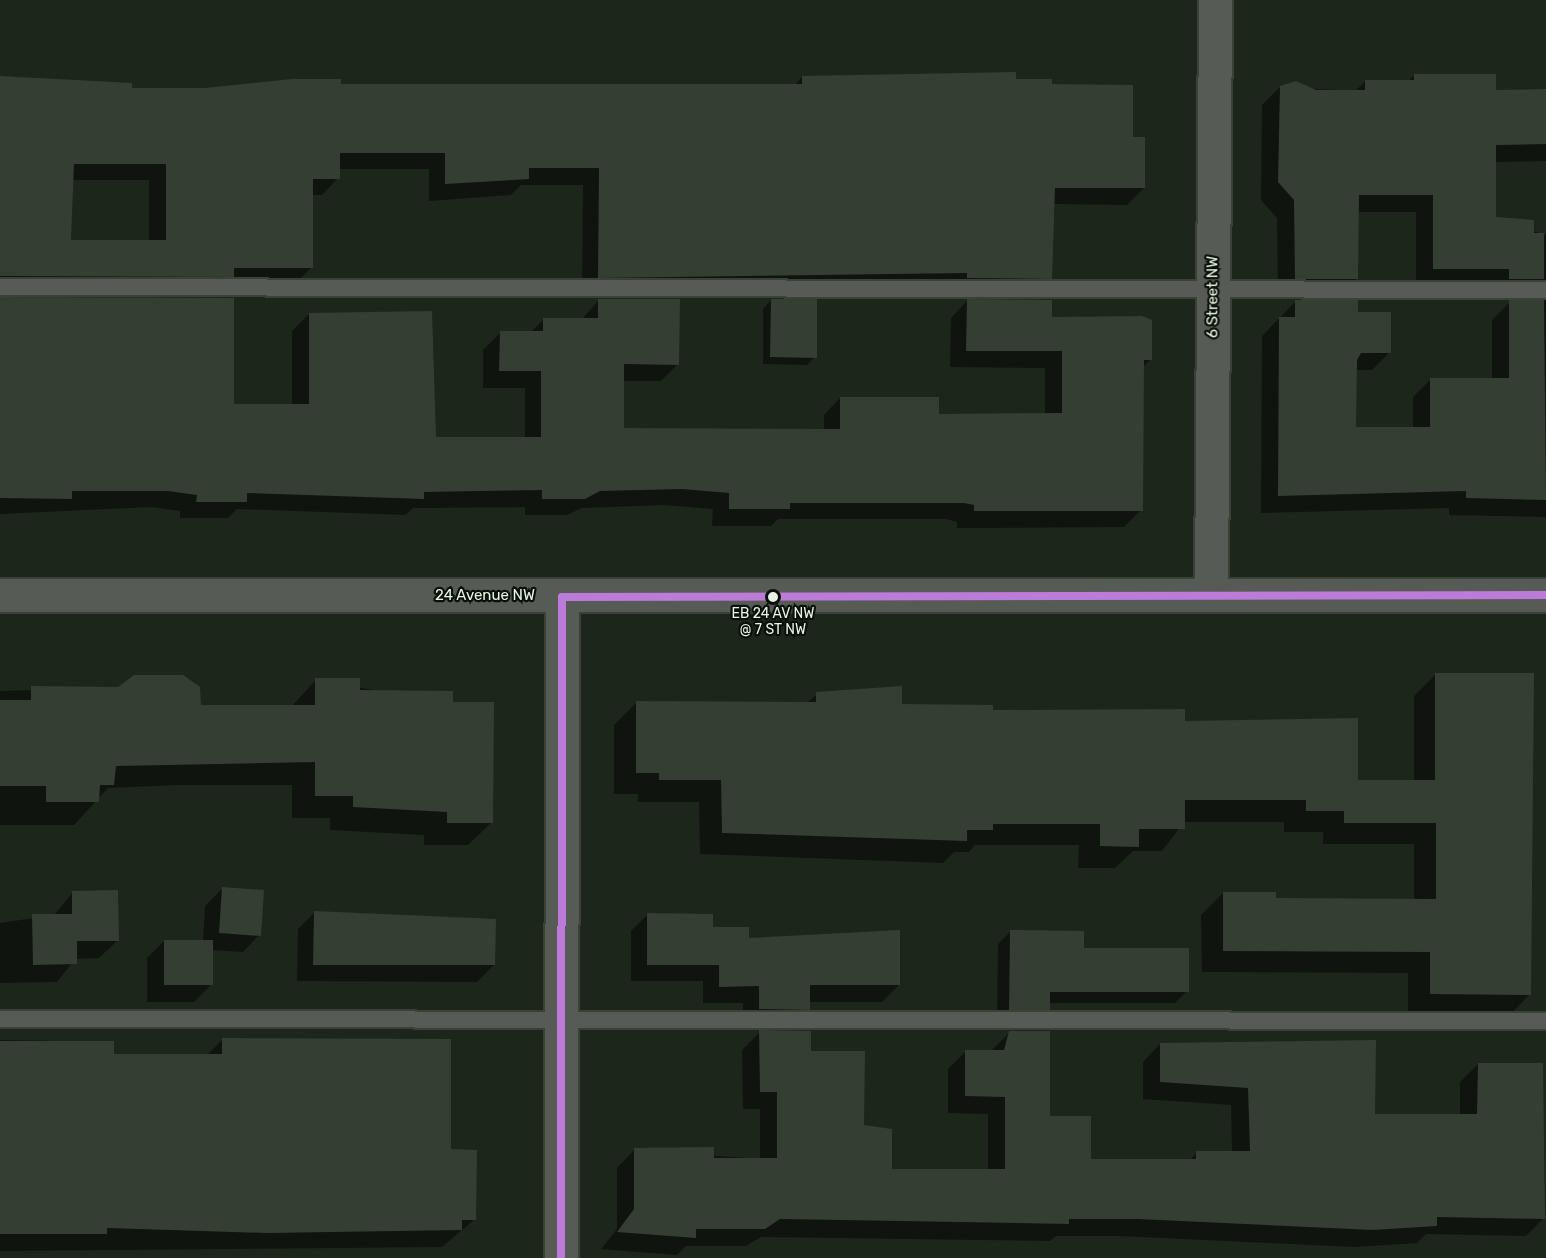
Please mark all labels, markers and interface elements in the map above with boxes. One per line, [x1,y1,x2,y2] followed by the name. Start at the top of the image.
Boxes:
[1204,256,1222,338] street label: 6 Street NW
[435,587,535,605] street label: 24 Avenue NW
[767,591,779,603] marker: EB 24 AV NW @ 7 ST NW
[731,606,815,638] place label: EB 24 AV NW @ 7 ST NW

